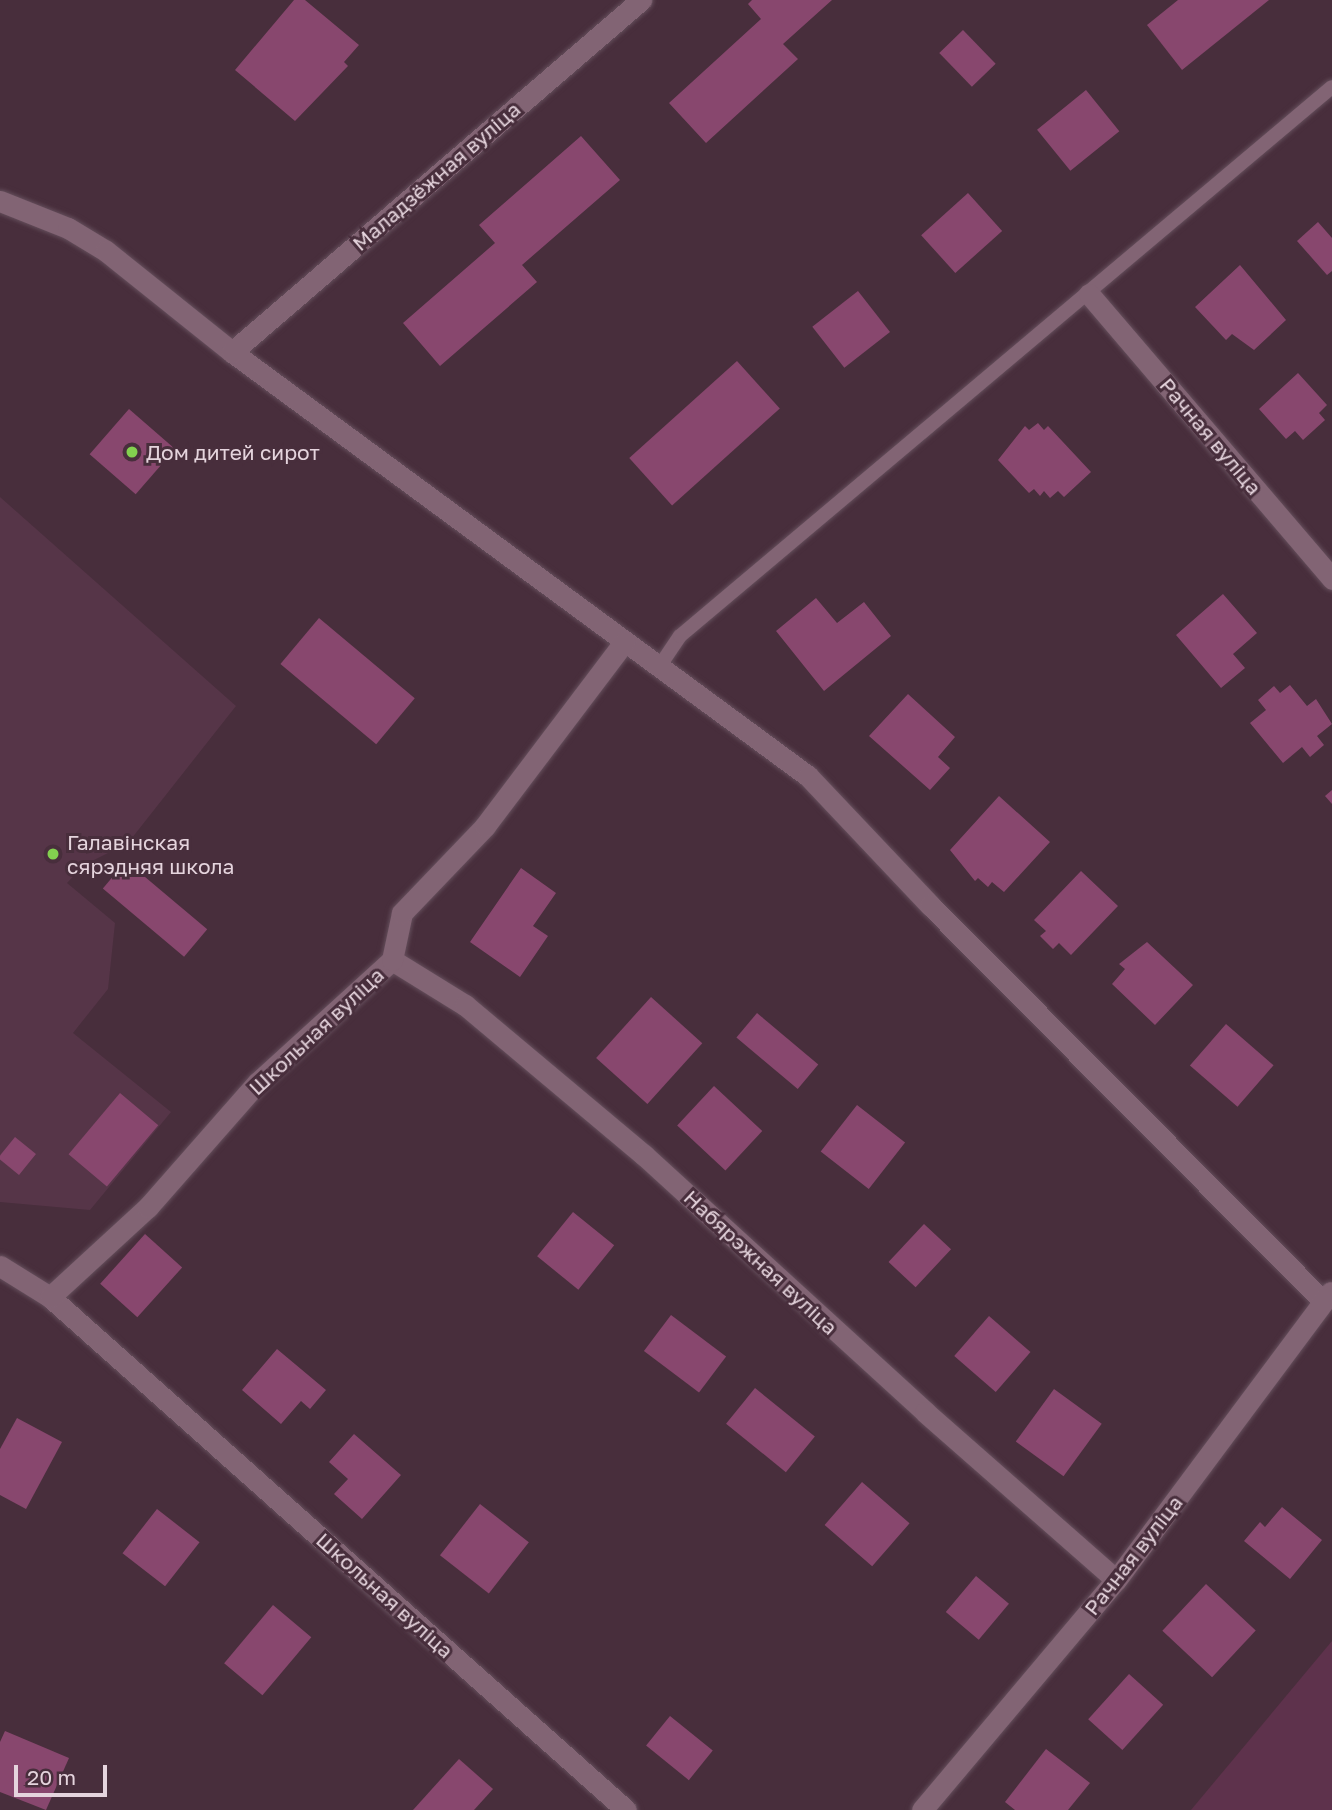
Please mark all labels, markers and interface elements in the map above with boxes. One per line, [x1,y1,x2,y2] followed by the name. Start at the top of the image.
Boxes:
[347,96,525,256] street label: Маладзёжная вуліца
[1155,372,1267,500] street label: Рачная вуліца
[146,439,320,465] place label: Дом дитей сирот
[124,444,140,460] marker: Дом дитей сирот
[67,829,234,879] place label: Галавінская сярэдняя школа
[45,846,61,862] marker: Галавінская сярэдняя школа
[243,962,389,1100] street label: Школьная вуліца
[679,1184,843,1340] street label: Набярэжная вуліца
[1078,1490,1188,1620] street label: Рачная вуліца
[311,1527,459,1663] street label: Школьная вуліца
[18,1750,110,1794] scale bar
[27,1764,76,1790] text: 20 m

